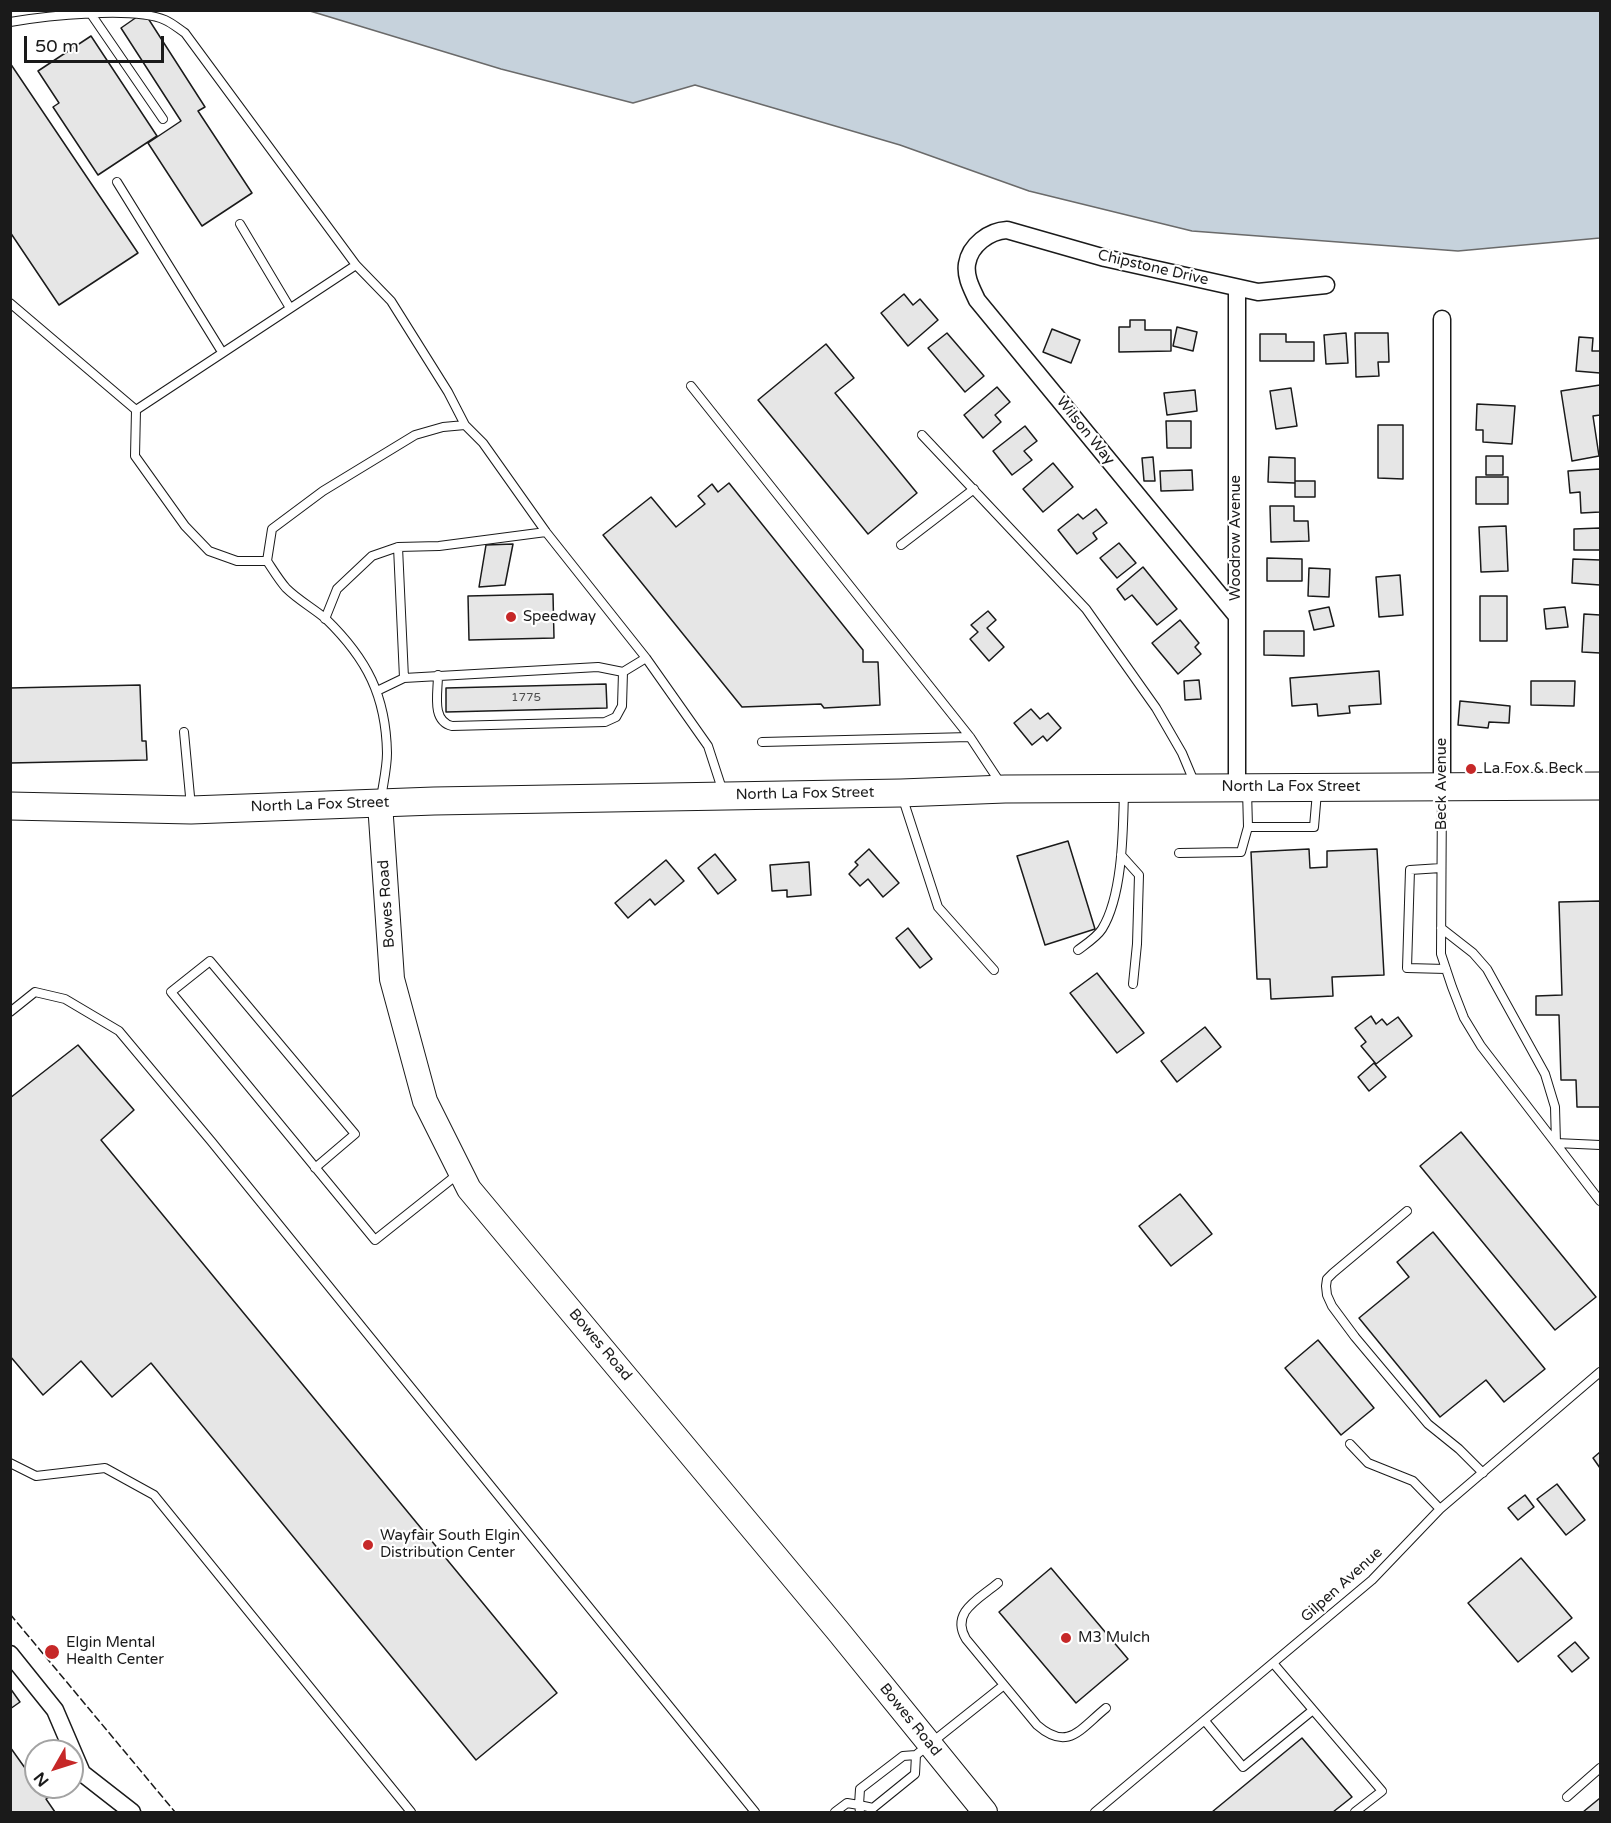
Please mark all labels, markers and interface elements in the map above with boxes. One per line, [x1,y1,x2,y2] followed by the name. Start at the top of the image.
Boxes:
[27,24,166,62] scale bar
[35,35,79,57] text: 50 m
[1096,247,1210,289] street label: Chipstone Drive
[1052,393,1118,469] street label: Wilson Way
[1227,475,1245,601] street label: Woodrow Avenue
[523,608,596,626] place label: Speedway
[504,610,518,624] marker: Speedway
[511,691,541,705] house number: 1775
[1433,738,1451,830] street label: Beck Avenue
[1483,760,1583,778] place label: La Fox & Beck
[1464,762,1478,776] marker: La Fox & Beck
[1222,778,1360,796] street label: North La Fox Street
[735,784,875,804] street label: North La Fox Street
[250,794,390,816] street label: North La Fox Street
[375,859,399,949] street label: Bowes Road
[565,1305,635,1385] street label: Bowes Road
[380,1527,520,1562] place label: Wayfair South Elgin Distribution Center
[361,1538,375,1552] marker: Wayfair South Elgin Distribution Center
[1298,1544,1386,1626] street label: Gilpen Avenue
[1078,1629,1150,1647] place label: M3 Mulch
[1059,1631,1073,1645] marker: M3 Mulch
[66,1634,164,1669] place label: Elgin Mental Health Center
[43,1643,61,1661] marker: Elgin Mental Health Center
[875,1680,945,1760] street label: Bowes Road
[24,1739,84,1799] north arrow
[30,1768,53,1790] text: N

